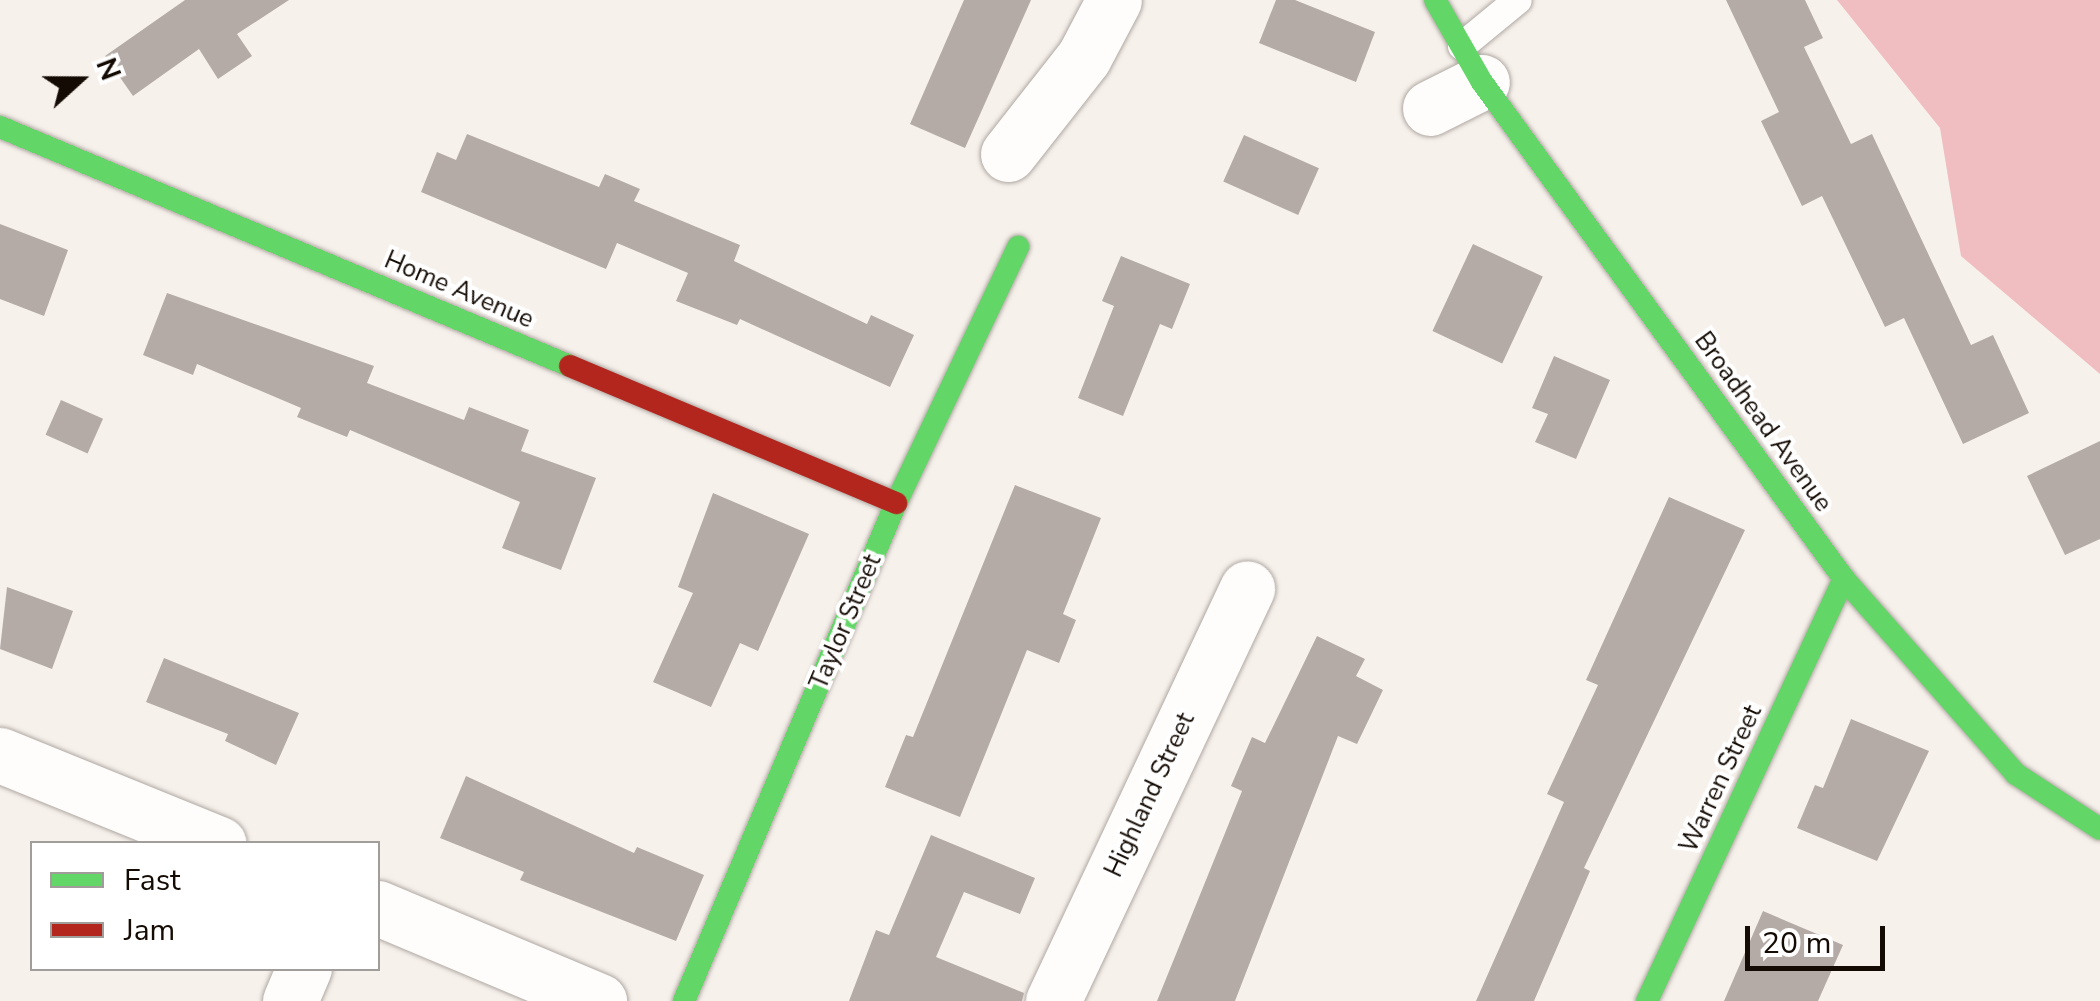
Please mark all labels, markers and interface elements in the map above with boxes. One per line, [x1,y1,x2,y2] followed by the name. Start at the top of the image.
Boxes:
[30,30,130,130] north arrow
[87,53,129,86] text: N
[380,245,538,335] street label: Home Avenue
[1688,327,1838,517] street label: Broadhead Avenue
[804,550,888,694] street label: Taylor Street
[1674,701,1768,857] street label: Warren Street
[1099,708,1201,882] street label: Highland Street
[30,841,380,971] legend
[124,860,181,901] text: Fast
[1750,906,1890,968] scale bar
[124,910,175,951] text: Jam
[1762,923,1831,964] text: 20 m

